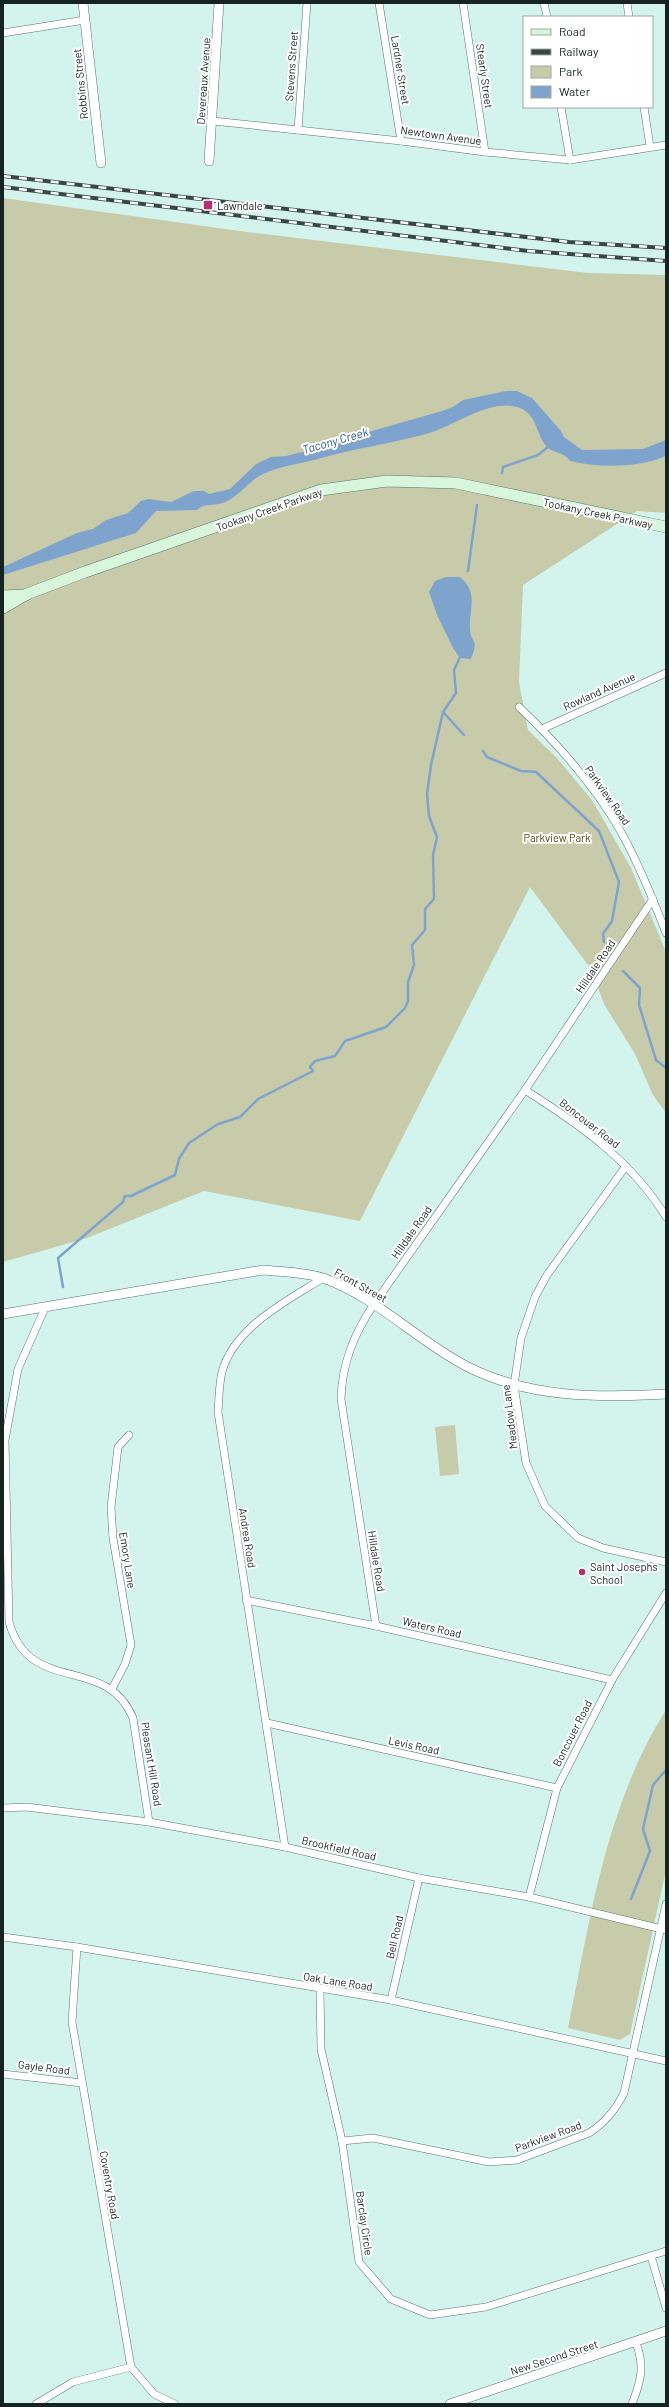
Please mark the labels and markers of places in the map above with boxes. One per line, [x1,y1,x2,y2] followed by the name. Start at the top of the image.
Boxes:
[202,199,214,211] marker: Lawndale
[217,199,263,212] place label: Lawndale
[590,1560,658,1586] place label: Saint Josephs School
[577,1567,587,1577] marker: Saint Josephs School

